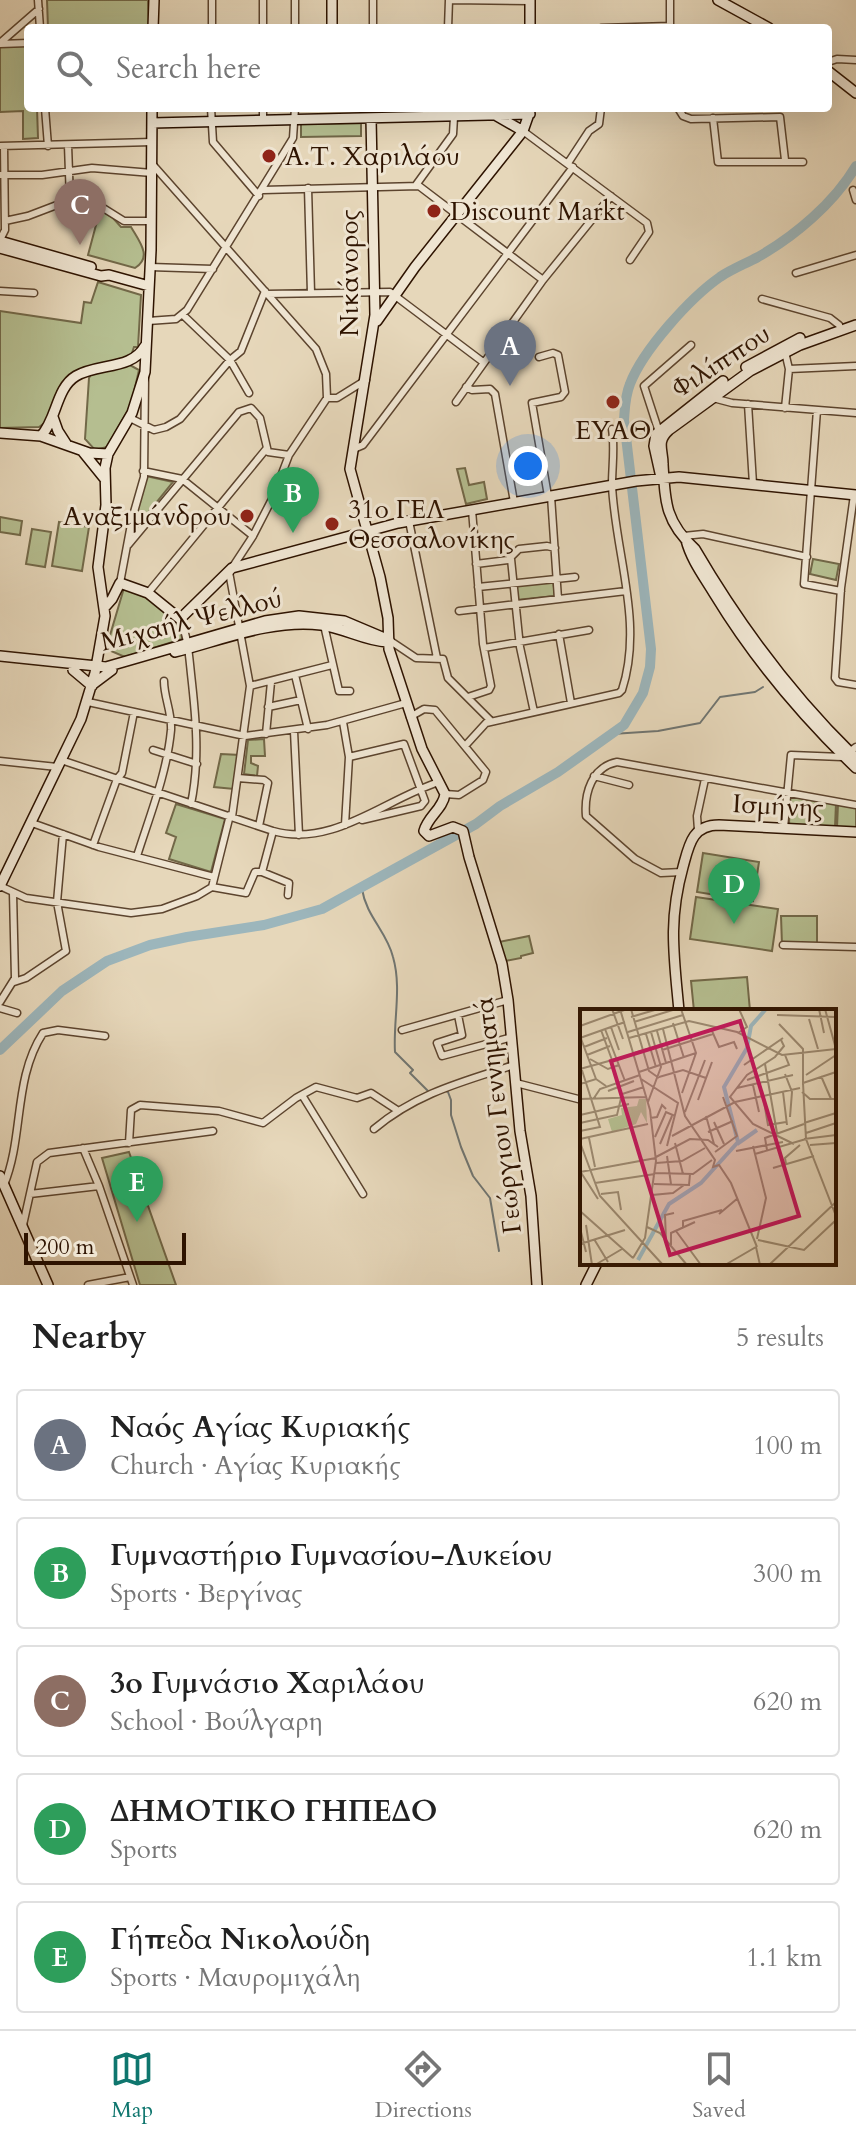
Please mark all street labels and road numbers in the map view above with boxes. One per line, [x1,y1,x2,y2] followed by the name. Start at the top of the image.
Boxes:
[332,209,367,337] street label: Νικάνορος
[665,316,777,406] street label: Φιλίππου
[97,581,285,659] street label: Μιχαήλ Ψελλού
[732,786,824,826] street label: Ισμήνης
[466,994,530,1236] street label: Γεώργιου Γεννηματά

